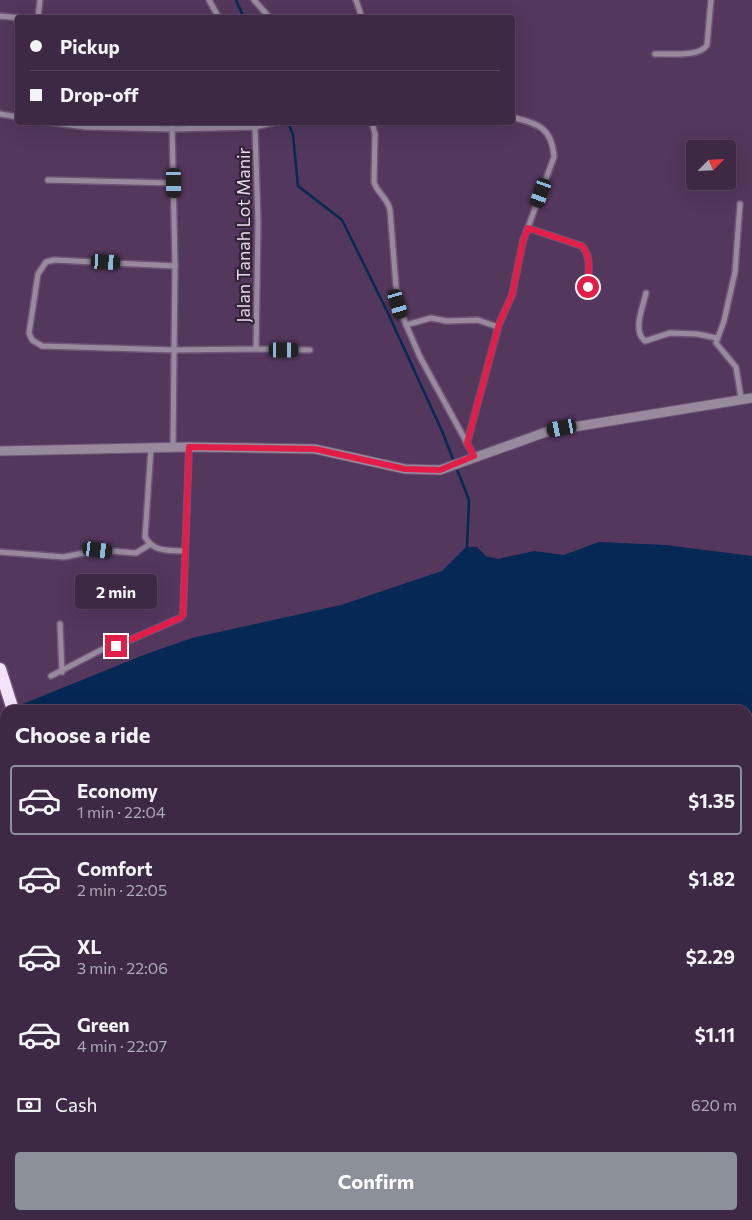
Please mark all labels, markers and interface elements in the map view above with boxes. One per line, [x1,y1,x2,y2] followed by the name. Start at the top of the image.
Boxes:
[60,35,120,58] text: Pickup
[60,83,139,106] text: Drop-off
[686,140,736,190] north arrow
[686,140,736,190] map controls
[232,147,254,323] street label: Jalan Tanah Lot Manir
[166,168,181,198] car
[528,176,553,210] car
[90,254,121,270] car
[577,276,599,298] route start
[386,287,409,321] car
[269,343,299,358] car
[545,418,578,438] car
[82,541,113,559] car
[75,574,157,608] callout: 2 min
[96,582,136,601] text: 2 min
[105,635,127,657] route end
[15,721,150,748] text: Choose a ride
[17,778,62,823] icon: car
[77,779,158,802] text: Economy
[688,789,735,812] text: $1.35
[77,802,166,821] text: 1 min · 22:04
[17,856,62,901] icon: car
[77,857,153,880] text: Comfort
[688,867,735,890] text: $1.82
[77,880,167,899] text: 2 min · 22:05
[17,934,62,979] icon: car
[77,935,102,958] text: XL
[686,945,735,968] text: $2.29
[77,958,168,977] text: 3 min · 22:06
[17,1012,62,1057] icon: car
[77,1013,129,1036] text: Green
[695,1023,735,1046] text: $1.11
[77,1036,167,1055] text: 4 min · 22:07
[15,1091,43,1119] icon: cash
[55,1093,97,1116] text: Cash
[691,1095,737,1114] text: 620 m
[15,1152,737,1210] button: Confirm

